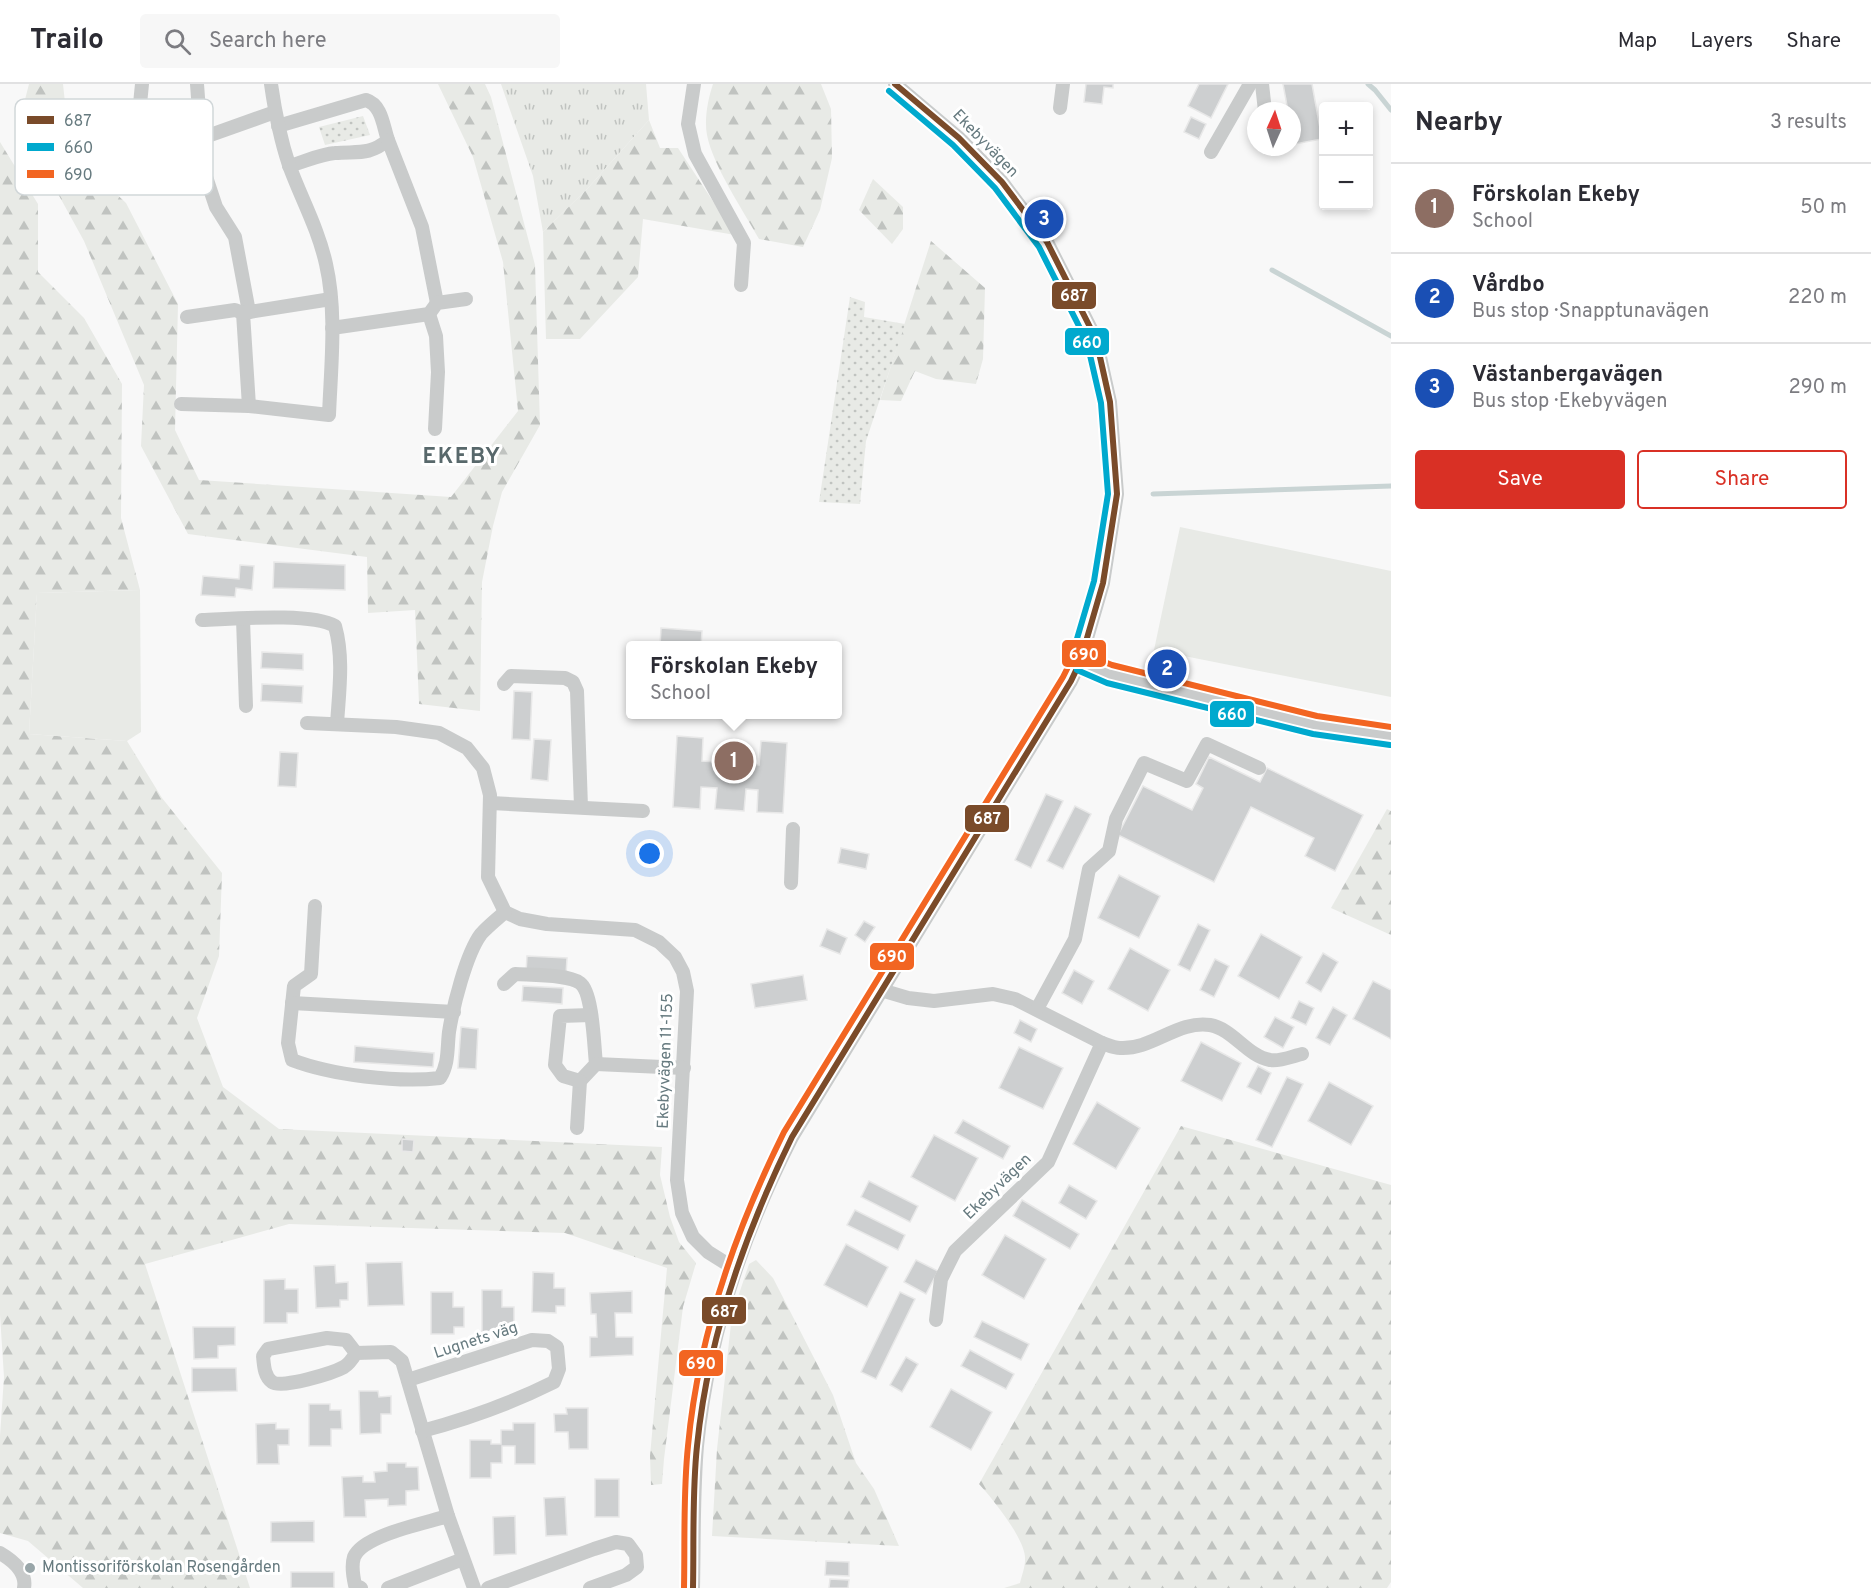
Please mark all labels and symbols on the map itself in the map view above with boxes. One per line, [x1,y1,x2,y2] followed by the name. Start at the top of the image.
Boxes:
[15,99,213,195] legend
[1247,102,1301,156] north arrow
[948,106,1022,182] street label: Ekebyvägen
[64,112,92,132] text: 687
[64,139,93,159] text: 660
[64,166,93,186] text: 690
[1024,196,1064,242] pin: 3
[1051,281,1097,310] line badge: 687
[1060,287,1088,307] text: 687
[1064,327,1110,356] line badge: 660
[1072,334,1102,354] text: 660
[423,444,501,471] district label: EKEBY
[1061,639,1107,668] line badge: 690
[1069,646,1099,666] text: 690
[1148,646,1186,692] pin: 2
[1209,700,1255,728] line badge: 660
[1217,706,1247,726] text: 660
[714,738,754,784] pin: 1
[964,804,1010,833] line badge: 687
[973,810,1001,830] text: 687
[635,839,664,868] your location
[869,942,915,971] line badge: 690
[877,948,907,968] text: 690
[654,993,678,1129] street label: Ekebyvägen 11-155
[960,1150,1036,1224] street label: Ekebyvägen
[701,1296,747,1325] line badge: 687
[710,1303,738,1323] text: 687
[431,1318,521,1364] street label: Lugnets väg
[678,1349,724,1377] line badge: 690
[686,1355,716,1375] text: 690
[42,1558,281,1578] place label: Montissoriförskolan Rosengården
[23,1561,37,1575] marker: Montissoriförskolan Rosengården

